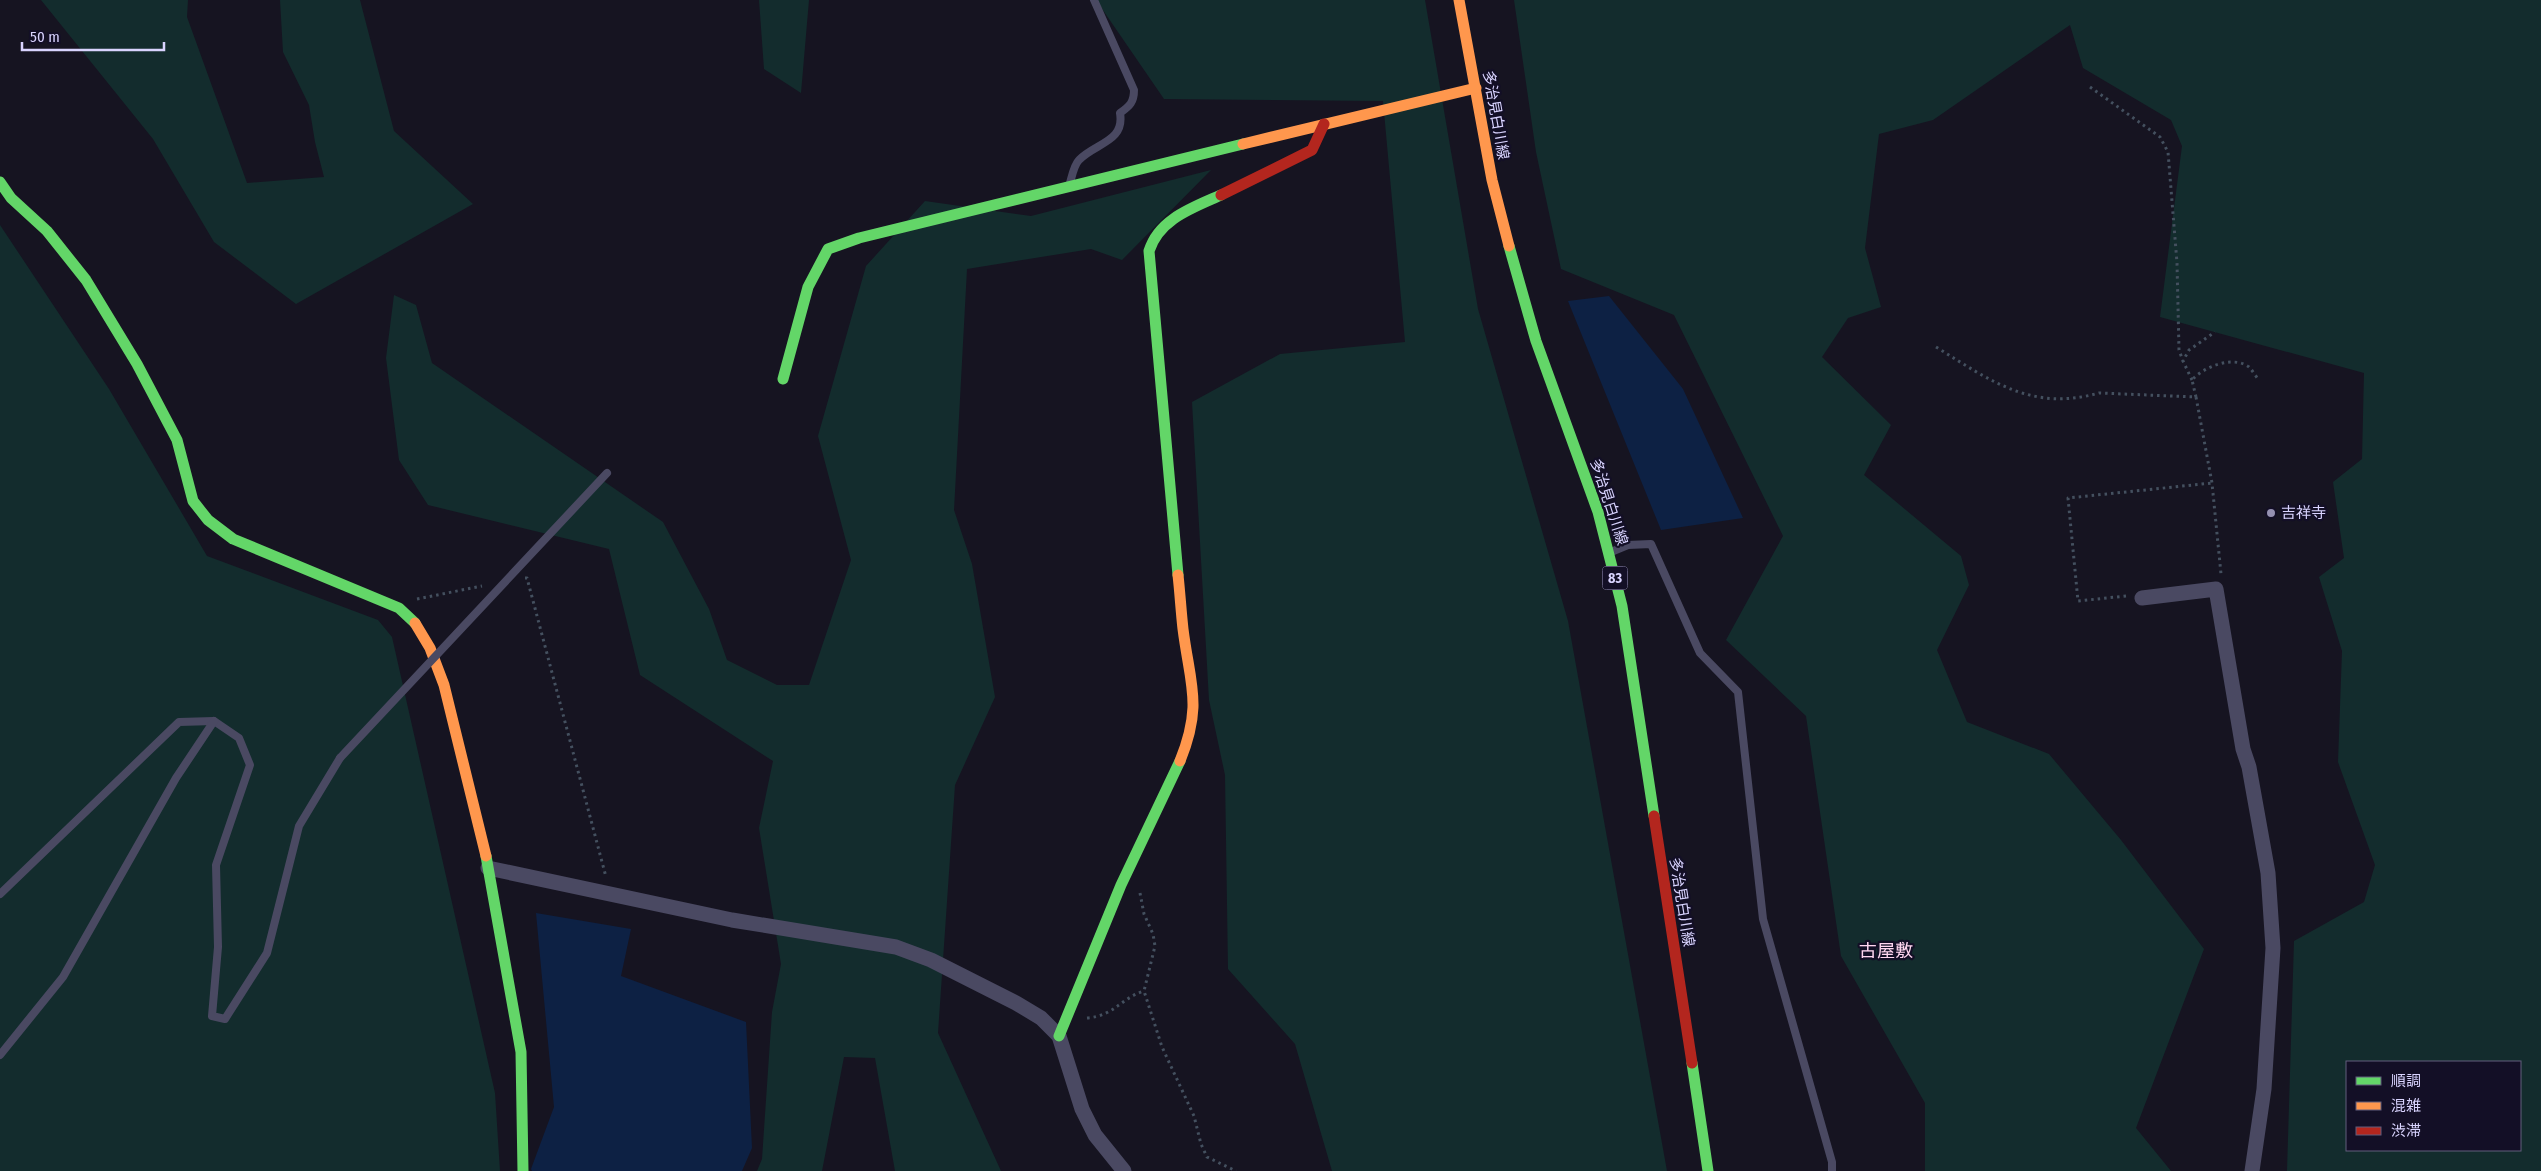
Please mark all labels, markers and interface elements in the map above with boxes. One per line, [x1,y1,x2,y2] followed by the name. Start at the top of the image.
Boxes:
[22,20,165,52] scale bar
[30,28,60,46] text: 50 m
[1479,69,1513,161] street label: 多治見白川線
[1587,456,1631,548] street label: 多治見白川線
[2281,504,2326,522] place label: 吉祥寺
[2265,507,2277,519] marker: 吉祥寺
[1602,566,1628,590] road number: 83
[1666,856,1698,948] street label: 多治見白川線
[1859,940,1913,962] district label: 古屋敷
[2346,1061,2521,1151] legend
[2391,1072,2421,1090] text: 順調
[2391,1097,2421,1115] text: 混雑
[2391,1122,2421,1140] text: 渋滞

